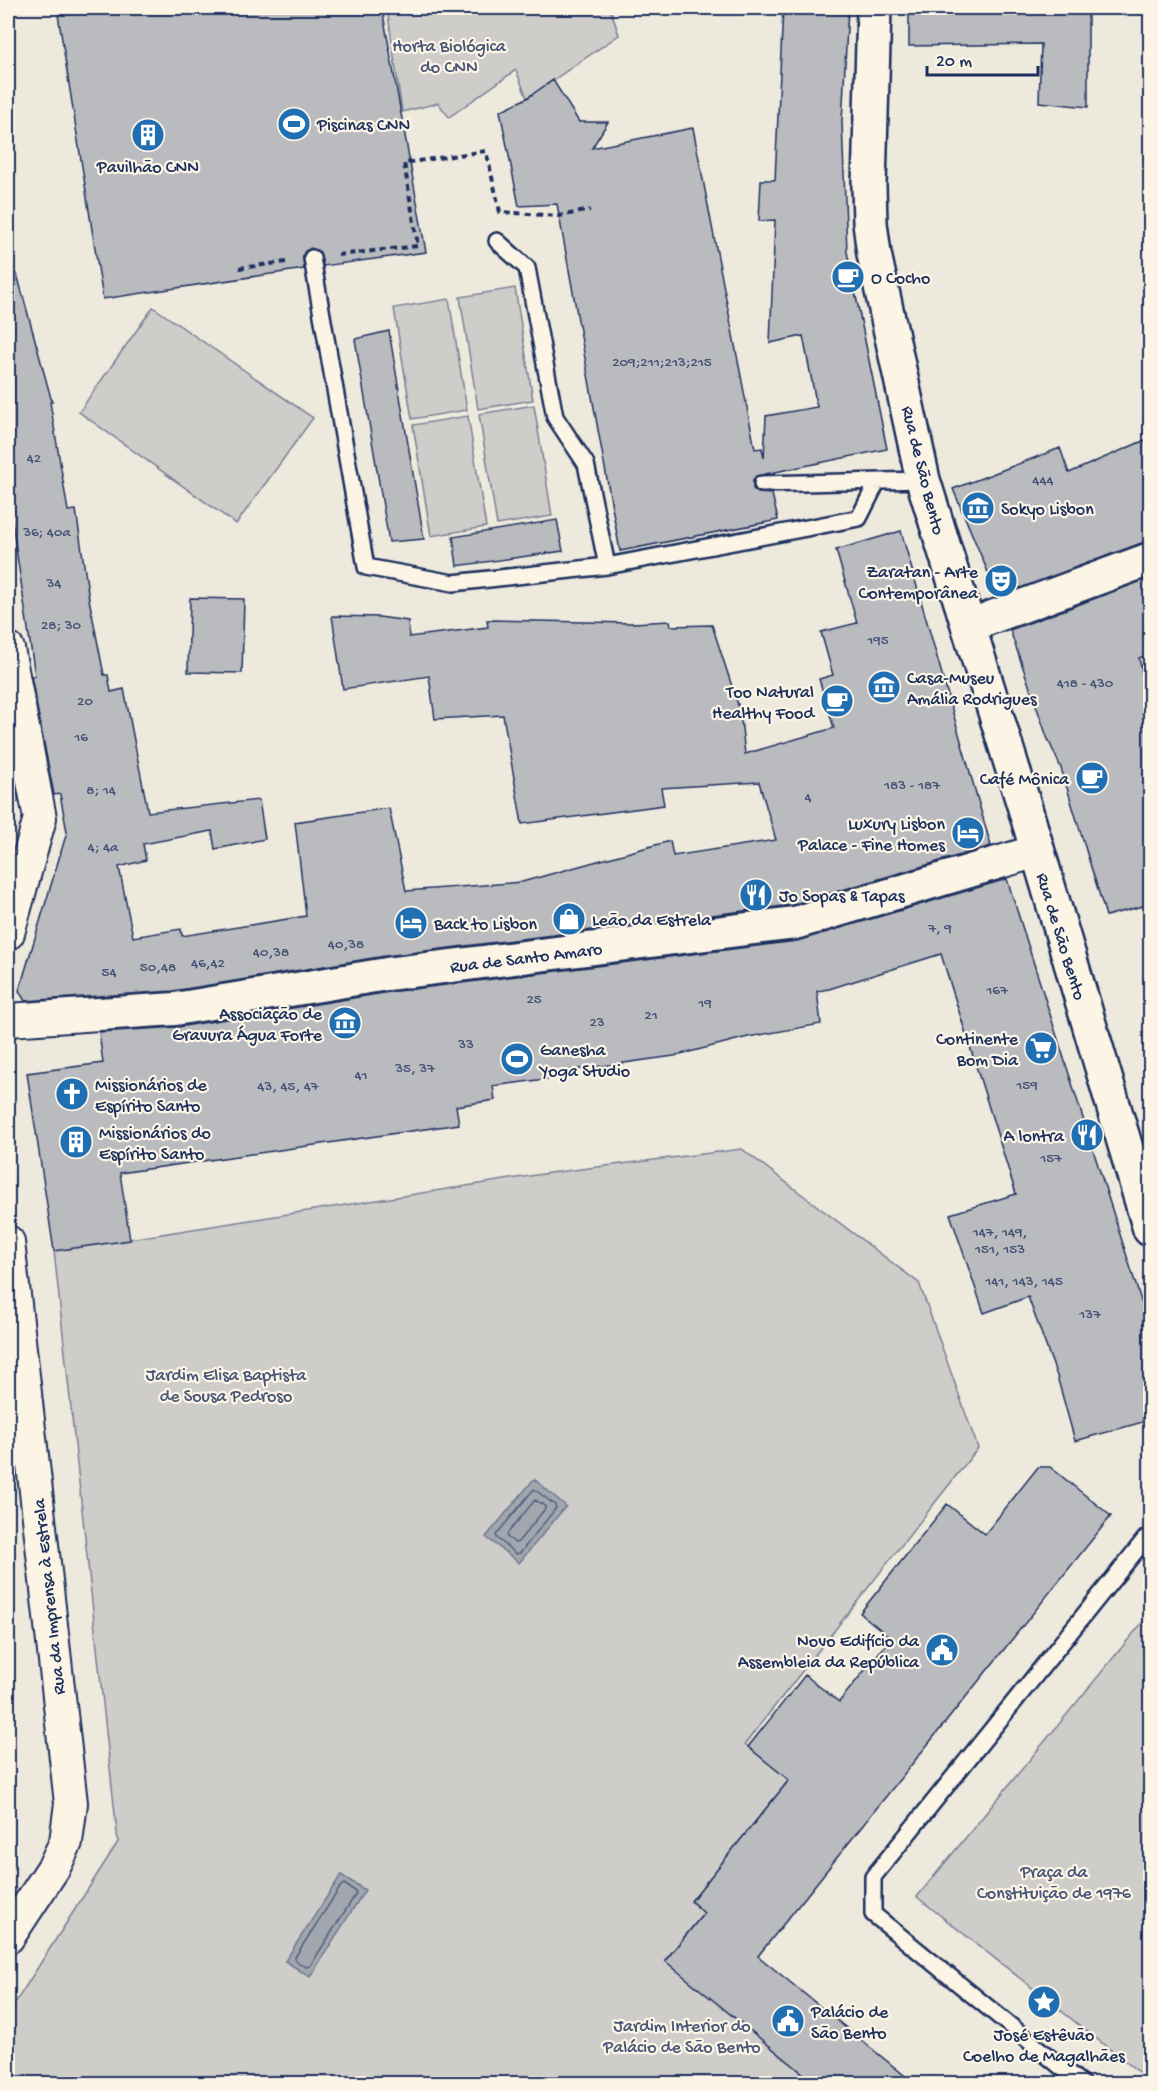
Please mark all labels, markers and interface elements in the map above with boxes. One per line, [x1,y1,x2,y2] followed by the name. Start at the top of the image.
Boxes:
[392,37,507,79] park label: Horta Biológica do CNN
[927,39,1038,77] scale bar
[936,52,972,73] text: 20 m
[276,106,312,142] sports icon: Piscinas CNN
[316,116,410,137] place label: Piscinas CNN
[130,117,166,153] building icon: Pavilhão CNN
[96,158,199,179] place label: Pavilhão CNN
[830,259,866,295] cafe icon: O Cocho
[871,269,930,290] place label: O Cocho
[612,354,712,372] house number: 209;211;213;215
[895,404,948,537] street label: Rua de São Bento
[27,450,41,468] house number: 42
[1032,472,1054,490] house number: 444
[960,490,996,526] museum icon: Sokyo Lisbon
[1001,500,1094,521] place label: Sokyo Lisbon
[22,524,71,542] house number: 36; 40a
[859,563,979,605] place label: Zaratan - Arte Contemporânea
[983,563,1019,599] theatre icon: Zaratan - Arte Contemporânea
[46,575,61,593] house number: 34
[41,617,82,635] house number: 28; 30
[866,632,889,650] house number: 195
[866,669,902,705] museum icon: Casa-Museu Amália Rodrigues
[907,669,1038,711] place label: Casa-Museu Amália Rodrigues
[1057,675,1114,693] house number: 418 - 430
[712,683,815,725] place label: Too Natural Healthy Food
[819,683,855,719] cafe icon: Too Natural Healthy Food
[77,693,93,711] house number: 20
[73,729,88,747] house number: 16
[1074,760,1110,796] cafe icon: Café Mônica
[980,770,1070,791] place label: Café Mônica
[883,777,941,795] house number: 183 - 187
[86,782,116,800] house number: 8; 14
[804,789,812,807] house number: 4
[797,815,946,857] place label: Luxury Lisbon Palace - Fine Homes
[950,815,986,851] hotel icon: Luxury Lisbon Palace - Fine Homes
[88,839,119,857] house number: 4; 4a
[1030,871,1089,1003] street label: Rua de São Bento
[738,877,774,913] restaurant icon: Jo Sopas & Tapas
[779,887,906,908] place label: Jo Sopas & Tapas
[551,901,587,937] shop icon: Leão da Estrela
[393,905,429,941] hotel icon: Back to Lisbon
[592,911,712,932] place label: Leão da Estrela
[433,915,538,936] place label: Back to Lisbon
[927,920,952,938] house number: 7, 9
[328,936,364,954] house number: 40,38
[449,940,604,979] street label: Rua de Santo Amaro
[253,944,289,962] house number: 40,38
[191,955,225,973] house number: 46,42
[140,959,176,977] house number: 50,48
[102,964,117,982] house number: 54
[985,982,1009,1000] house number: 167
[526,991,542,1009] house number: 25
[697,995,712,1013] house number: 19
[172,1005,323,1047] place label: Associação de Gravura Água Forte
[327,1005,363,1041] museum icon: Associação de Gravura Água Forte
[644,1007,658,1025] house number: 21
[589,1014,605,1032] house number: 23
[936,1030,1019,1072] place label: Continente Bom Dia
[1023,1030,1059,1066] supermarket icon: Continente Bom Dia
[457,1036,474,1054] house number: 33
[499,1041,535,1077] sports icon: Ganesha Yoga Studio
[538,1041,630,1083] place label: Ganesha Yoga Studio
[394,1060,436,1078] house number: 35, 37
[354,1067,368,1085] house number: 41
[54,1076,90,1112] church icon: Missionários de Espírito Santo
[95,1076,207,1118] place label: Missionários de Espírito Santo
[1015,1077,1038,1095] house number: 159
[257,1078,320,1096] house number: 43, 45, 47
[1069,1117,1105,1153] restaurant icon: A lontra
[58,1124,94,1160] building icon: Missionários do Espírito Santo
[99,1124,211,1166] place label: Missionários do Espírito Santo
[1004,1127,1065,1148] place label: A lontra
[1039,1150,1063,1168] house number: 157
[972,1224,1027,1259] house number: 147, 149, 151, 153
[984,1273,1063,1291] house number: 141, 143, 145
[1078,1306,1102,1324] house number: 137
[146,1366,307,1408] park label: Jardim Elisa Baptista de Sousa Pedroso
[30,1497,71,1696] street label: Rua da Imprensa à Estrela
[738,1632,920,1674] place label: Novo Edifício da Assembleia da República
[924,1632,960,1668] public building icon: Novo Edifício da Assembleia da República
[977,1863,1132,1905] park label: Praça da Constituição de 1976
[1026,1984,1062,2020] place icon: José Estêvão Coelho de Magalhães
[770,2003,806,2039] public building icon: Palácio de São Bento
[810,2003,889,2045] place label: Palácio de São Bento
[602,2017,761,2059] park label: Jardim Interior do Palácio de São Bento
[963,2026,1126,2068] place label: José Estêvão Coelho de Magalhães

